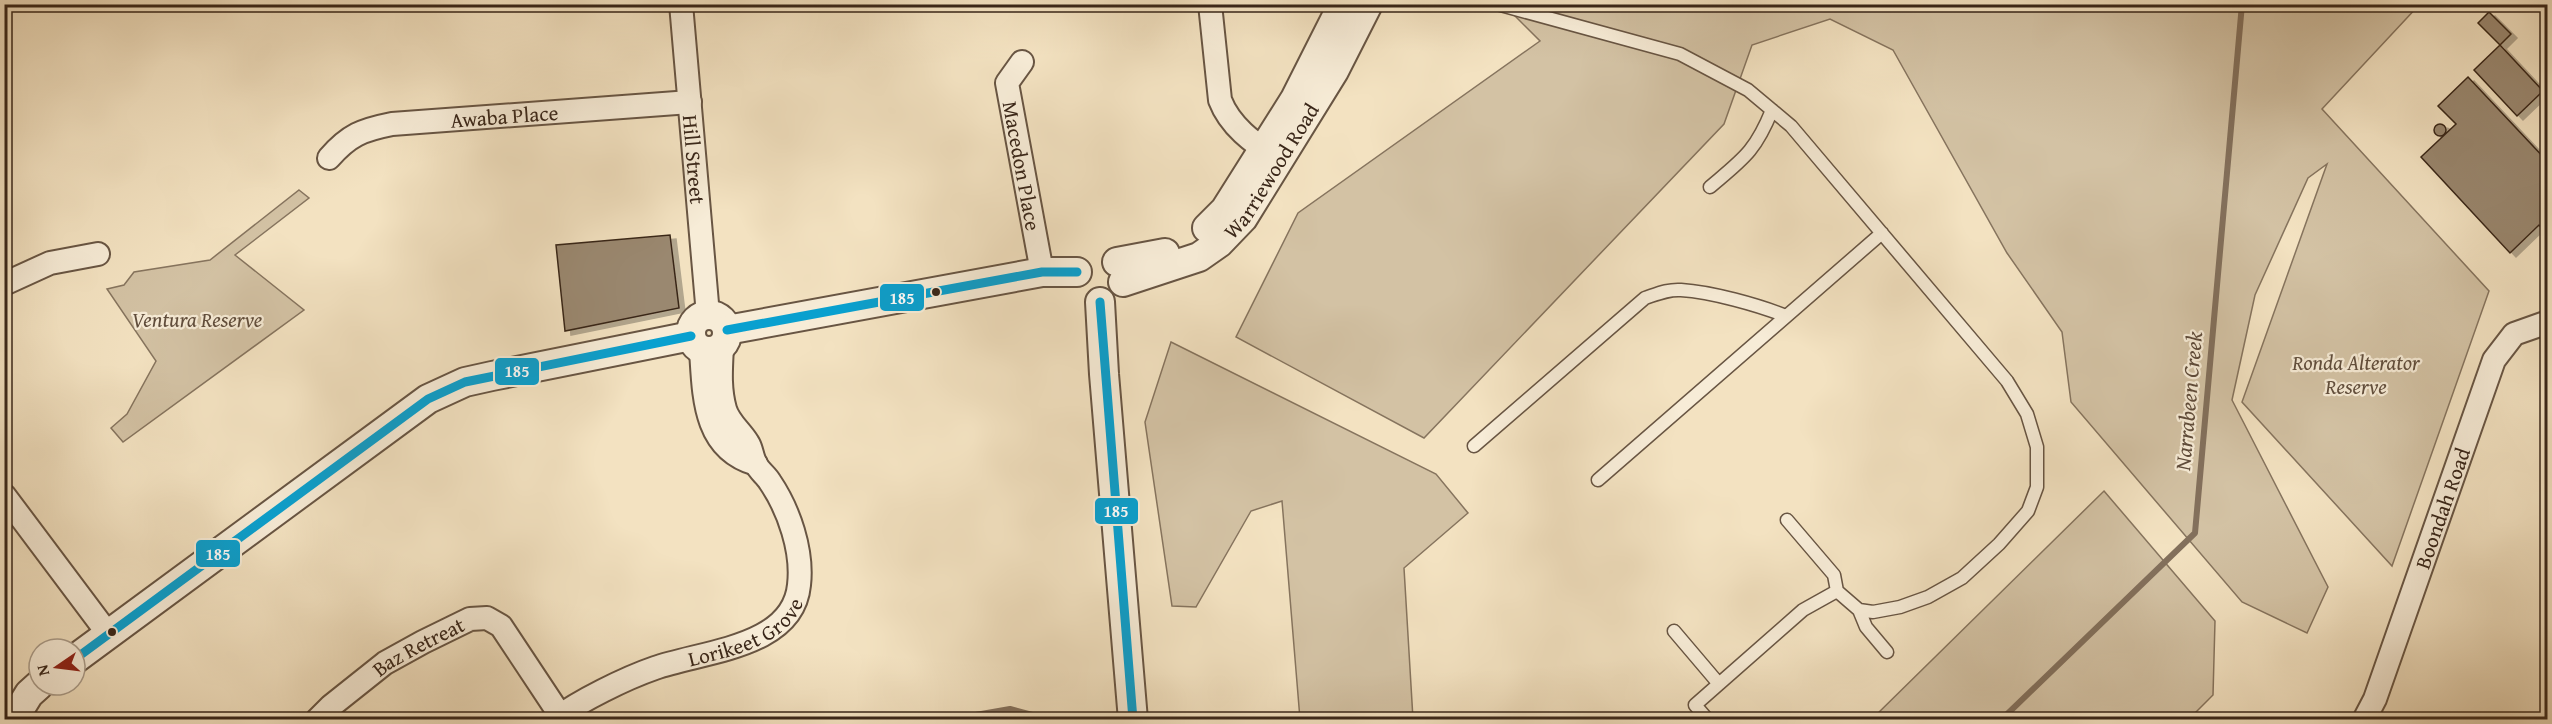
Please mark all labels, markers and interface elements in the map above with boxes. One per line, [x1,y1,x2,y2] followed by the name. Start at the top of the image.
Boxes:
[449,96,560,135] street label: Awaba Place
[1216,96,1327,245] street label: Warriewood Road
[995,99,1050,233] street label: Macedon Place
[675,114,714,206] street label: Hill Street
[879,283,925,312] line badge: 185
[890,286,914,310] text: 185
[930,286,942,298] unlabelled marker
[132,304,262,335] park label: Ventura Reserve
[2166,329,2210,473] water label: Narrabeen Creek
[2291,347,2421,402] park label: Ronda Alterator Reserve
[494,357,540,386] line badge: 185
[505,359,529,383] text: 185
[2406,442,2478,573] street label: Boondah Road
[1094,497,1139,525] line badge: 185
[1104,499,1128,523] text: 185
[195,539,241,568] line badge: 185
[206,542,230,566] text: 185
[685,592,810,674] street label: Lorikeet Grove
[365,608,470,683] street label: Baz Retreat
[106,626,118,638] unlabelled marker
[27,637,87,697] north arrow
[29,662,55,679] text: N

